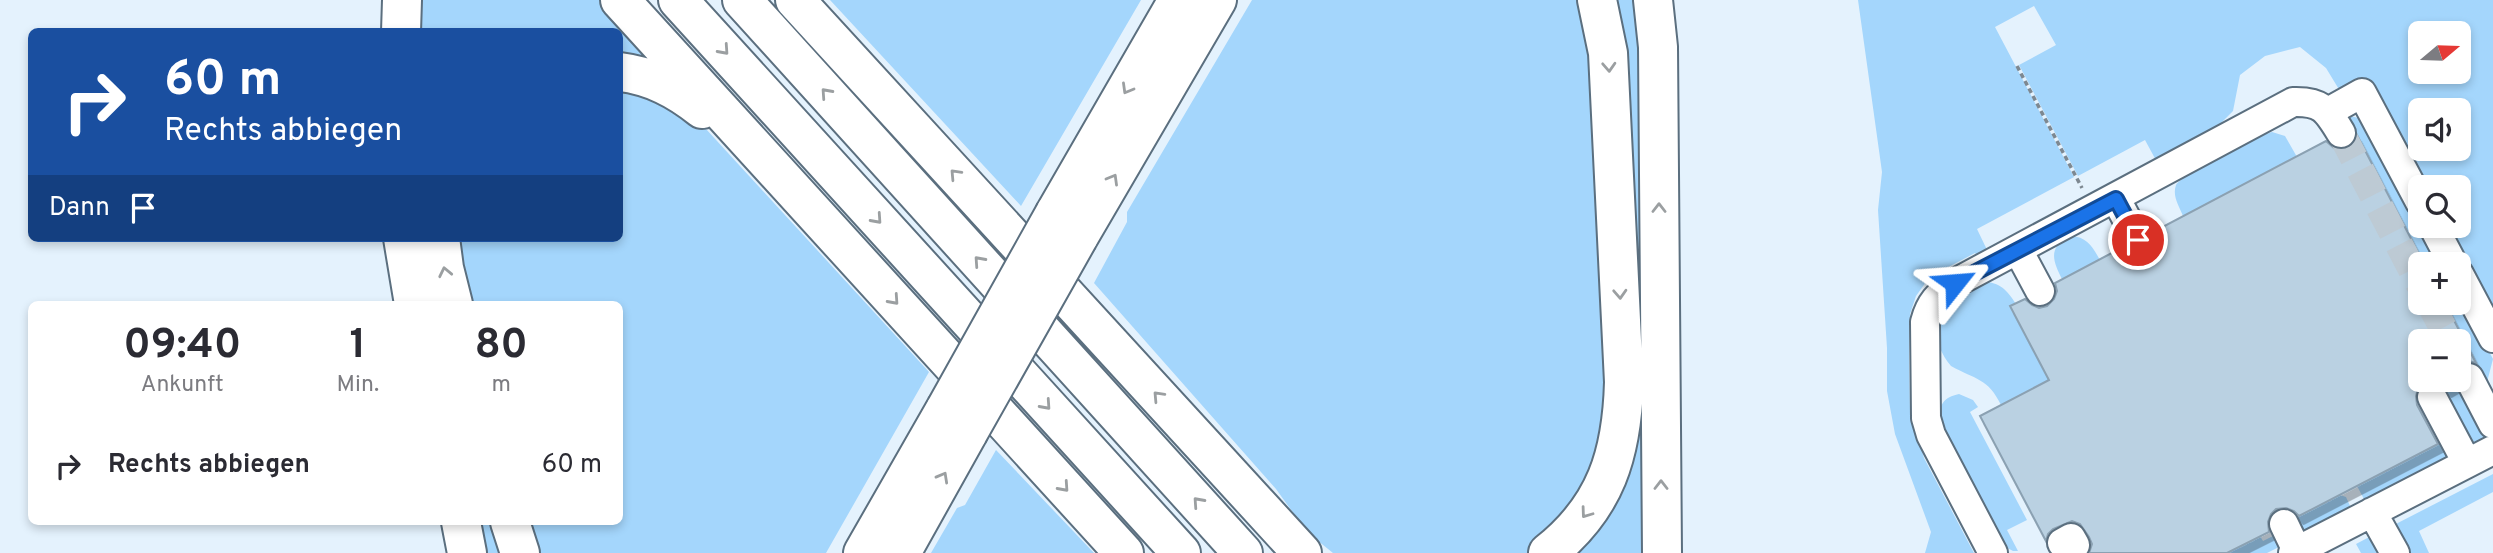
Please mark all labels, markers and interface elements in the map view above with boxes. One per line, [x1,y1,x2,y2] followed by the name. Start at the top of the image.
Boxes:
[2408,21,2471,84] north arrow
[2408,21,2471,392] map controls
[716,42,728,55] one-way arrow
[164,51,282,113] text: 60 m
[49,56,140,147] icon: right
[1602,62,1617,73] one-way arrow
[1122,81,1135,94] one-way arrow
[822,88,834,101] one-way arrow
[2408,98,2471,161] button: sound
[164,112,402,152] text: Rechts abbiegen
[950,169,963,182] one-way arrow
[1105,174,1118,187] one-way arrow
[2408,175,2471,238] button: search
[124,189,162,227] icon: arrive
[49,192,110,225] text: Dann
[1651,203,1667,213] one-way arrow
[2108,210,2168,270] pin
[869,211,881,224] one-way arrow
[2119,221,2157,259] icon: arrive
[1918,246,1992,320] position arrow
[2408,252,2471,315] button: +
[975,256,987,269] one-way arrow
[438,266,453,278] one-way arrow
[1612,289,1627,300] one-way arrow
[886,292,899,305] one-way arrow
[123,320,241,373] text: 09:40
[350,320,366,373] text: 1
[474,320,528,373] text: 80
[2408,329,2471,392] button: −
[141,371,224,400] text: Ankunft
[337,371,379,400] text: Min.
[491,371,511,400] text: m
[1154,391,1166,404] one-way arrow
[1038,397,1051,410] one-way arrow
[49,447,87,485] icon: right
[108,449,310,482] text: Rechts abbiegen
[542,449,602,482] text: 60 m
[935,472,948,484] one-way arrow
[1056,479,1068,492] one-way arrow
[1653,479,1669,490] one-way arrow
[1193,498,1206,511] one-way arrow
[1582,505,1594,518] one-way arrow

